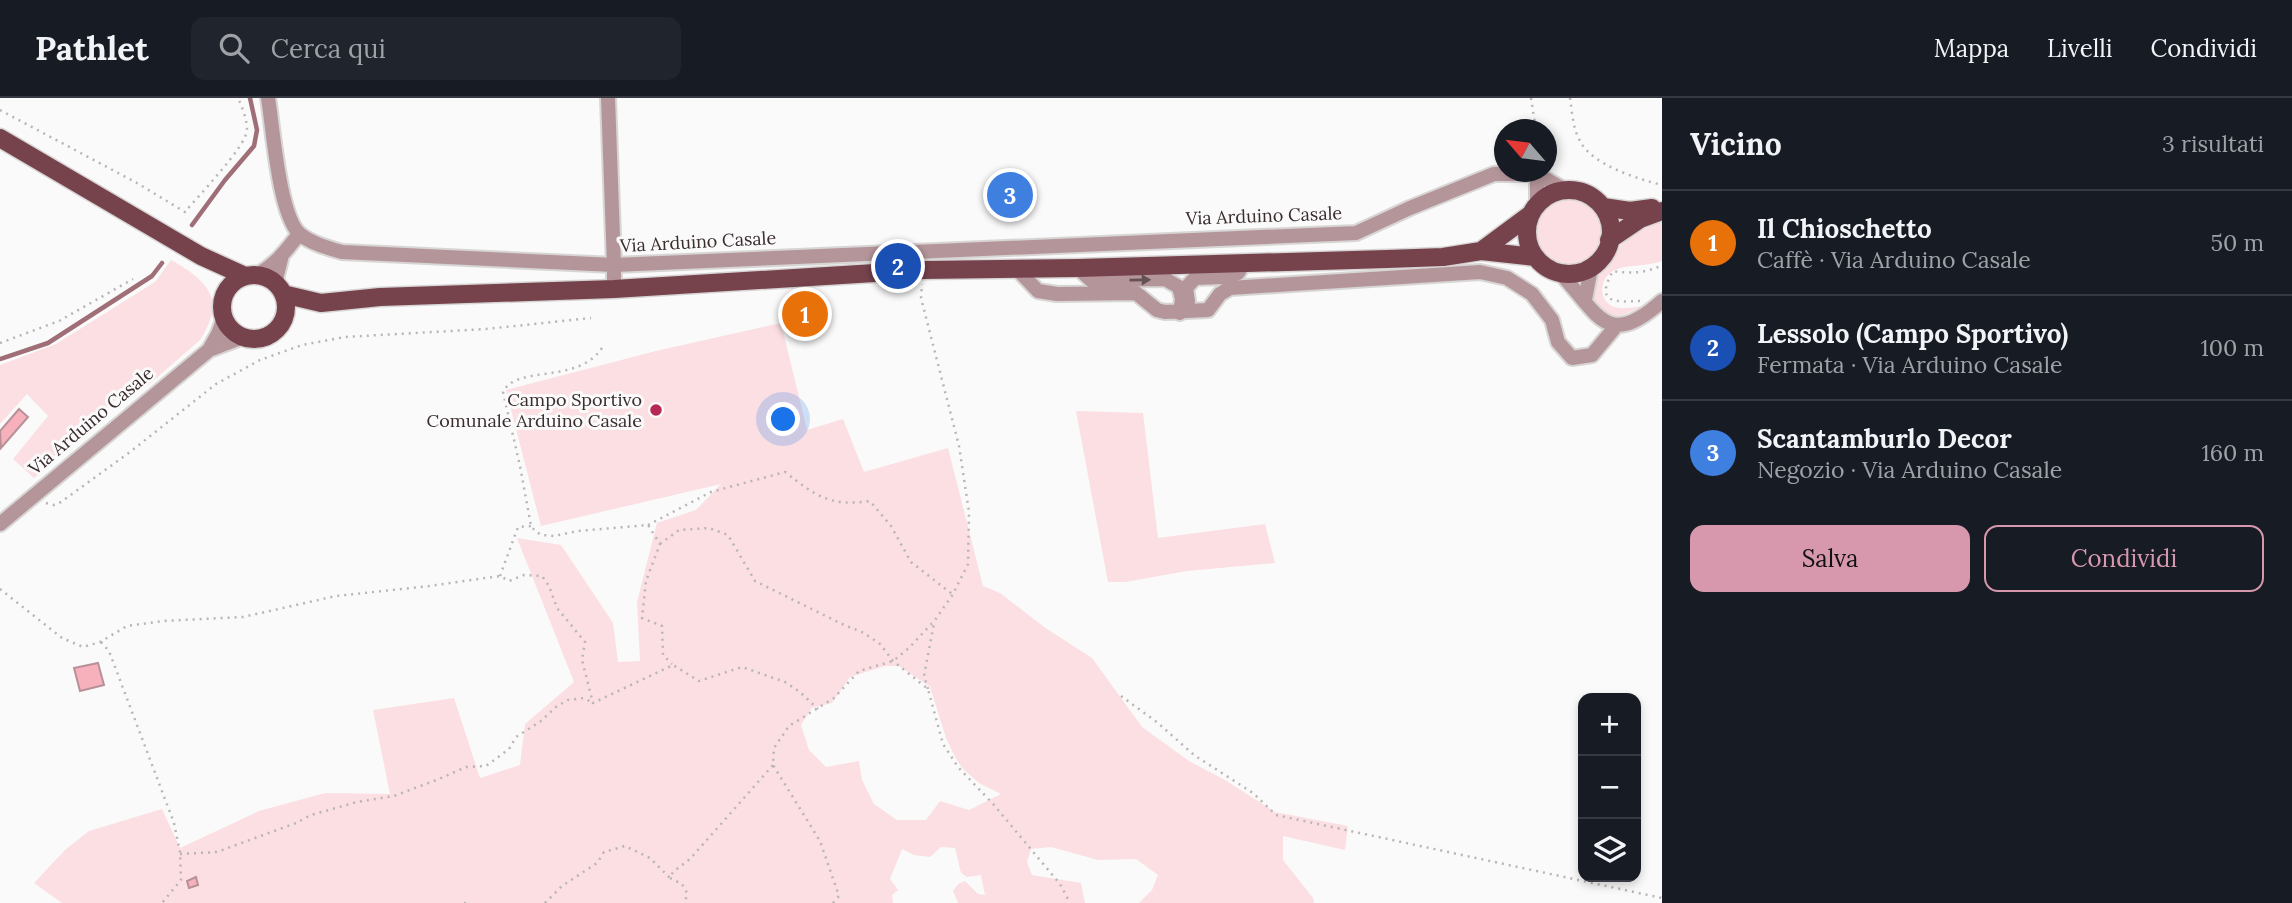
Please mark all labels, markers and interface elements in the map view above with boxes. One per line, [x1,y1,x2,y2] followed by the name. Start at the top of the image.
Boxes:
[191,17,681,80] search box
[35,27,149,69] text: Pathlet
[215,29,253,67] icon: search
[271,32,386,65] text: Cerca qui
[1934,33,2009,64] text: Mappa
[2047,33,2113,64] text: Livelli
[2151,33,2257,64] text: Condividi
[1494,119,1557,182] north arrow
[1690,125,1782,163] text: Vicino
[2162,129,2264,158] text: 3 risultati
[987,169,1033,221] pin: 3
[1184,201,1343,230] street label: Via Arduino Casale
[1757,212,1932,245] text: Il Chioschetto
[618,226,777,257] street label: Via Arduino Casale
[1708,228,1718,257] text: 1
[2211,228,2264,257] text: 50 m
[875,240,921,292] pin: 2
[1757,245,2031,274] text: Caffè · Via Arduino Casale
[1130,274,1152,285] one-way arrow
[782,288,828,340] pin: 1
[1757,317,2068,350] text: Lessolo (Campo Sportivo)
[1707,333,1719,362] text: 2
[2200,333,2264,362] text: 100 m
[1757,350,2062,379] text: Fermata · Via Arduino Casale
[23,361,158,480] street label: Via Arduino Casale
[427,388,642,432] place label: Campo Sportivo Comunale Arduino Casale
[648,402,664,418] marker: Campo Sportivo Comunale Arduino Casale
[766,402,800,436] your location
[1757,422,2012,455] text: Scantamburlo Decor
[1707,438,1719,467] text: 3
[2201,438,2264,467] text: 160 m
[1757,455,2062,484] text: Negozio · Via Arduino Casale
[1690,525,1970,592] button: Salva
[1984,525,2264,592] button: Condividi
[1578,693,1641,882] map controls
[1578,693,1641,756] button: +
[1578,756,1641,819] button: −
[1578,819,1641,882] button: layers

